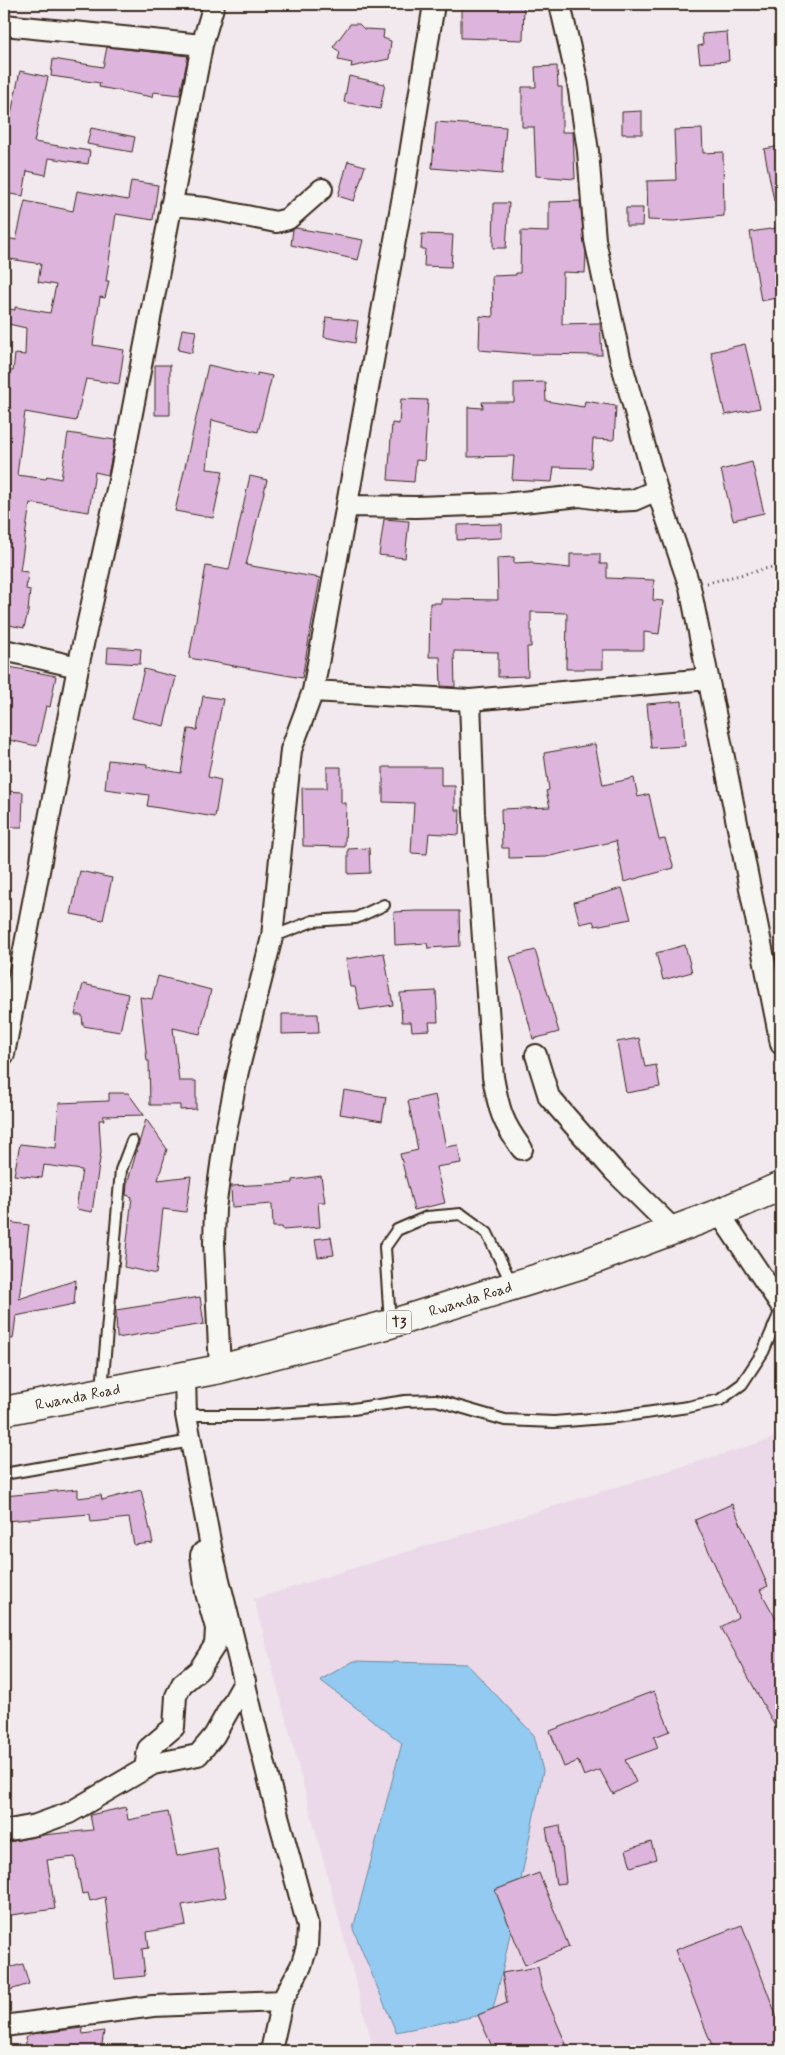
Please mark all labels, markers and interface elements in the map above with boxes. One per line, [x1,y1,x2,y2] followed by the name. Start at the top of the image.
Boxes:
[427,1278,515,1322] street label: Rwanda Road
[386,1310,412,1334] road number: T3
[34,1380,122,1416] street label: Rwanda Road

